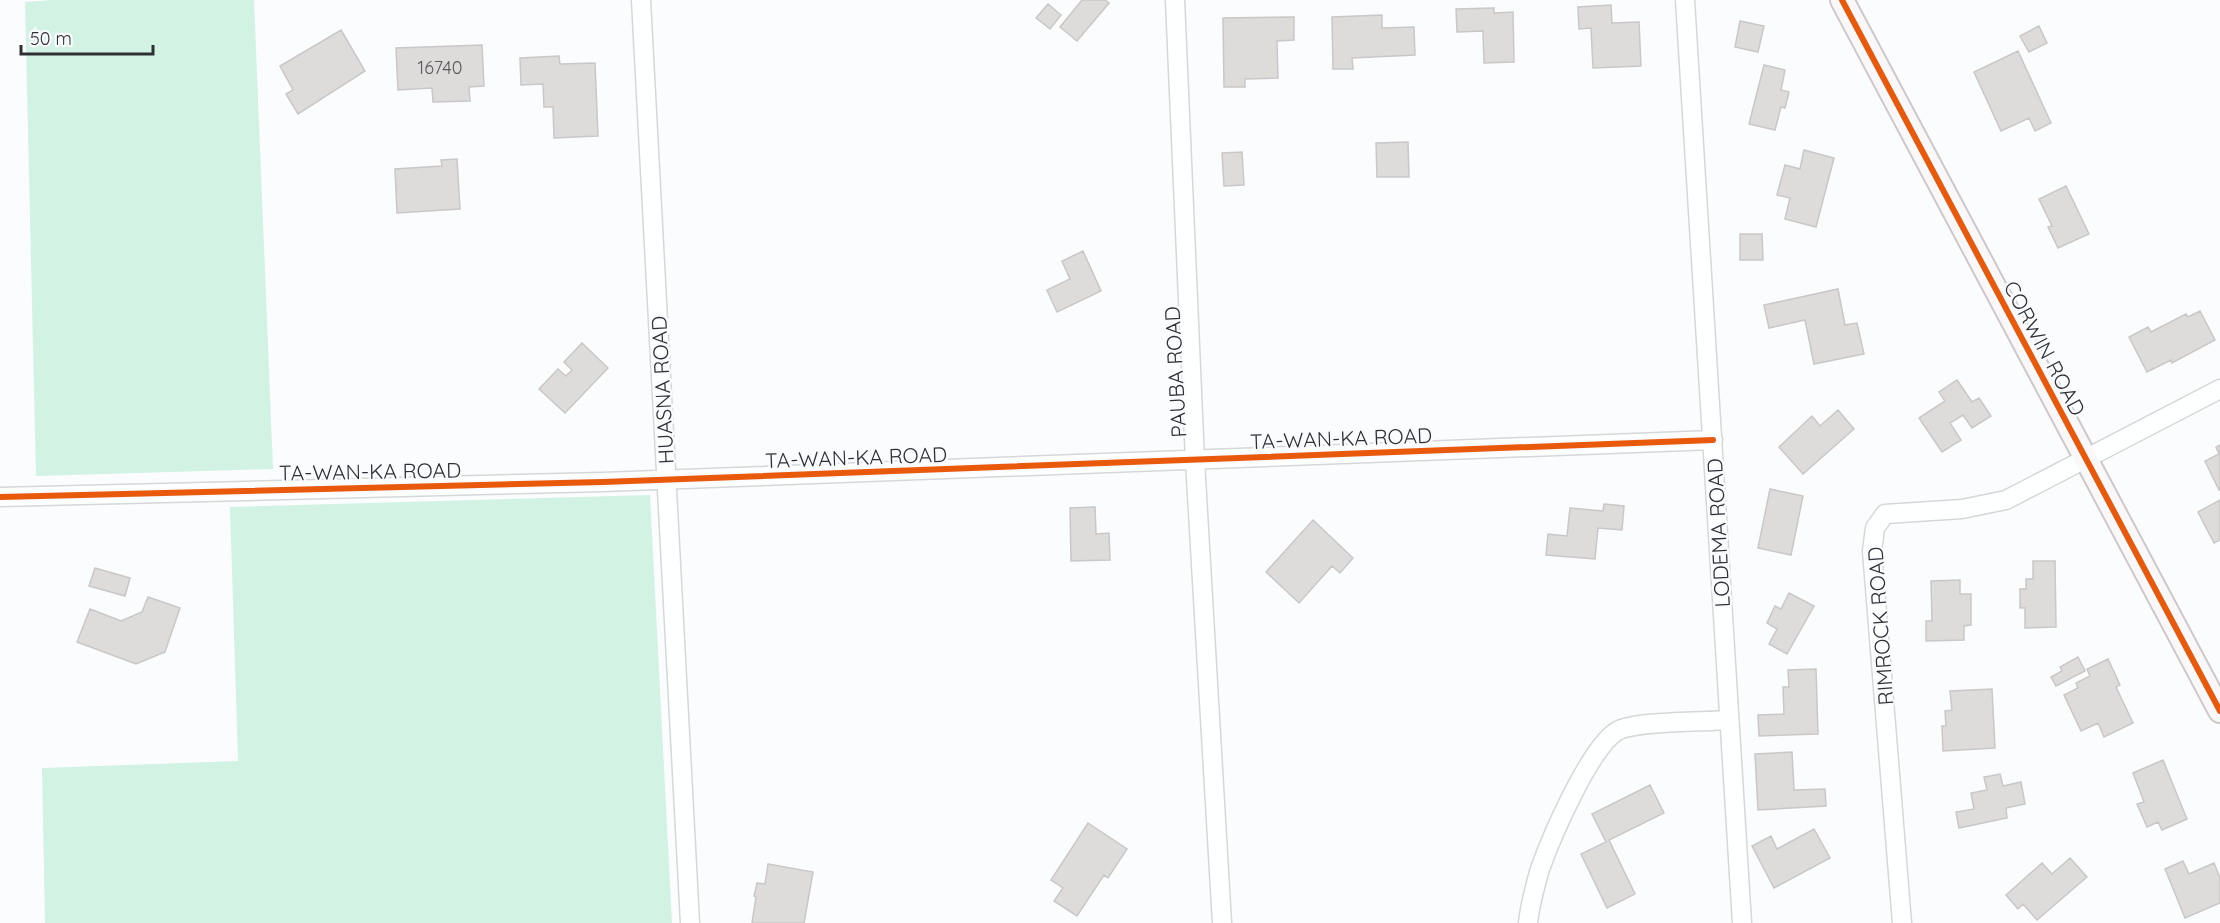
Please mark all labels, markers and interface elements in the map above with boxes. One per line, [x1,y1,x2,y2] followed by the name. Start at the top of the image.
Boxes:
[21,18,153,56] scale bar
[30,27,72,50] text: 50 m
[417,56,463,79] house number: 16740
[1999,276,2091,420] street label: CORWIN ROAD
[1159,306,1191,438] street label: PAUBA ROAD
[645,315,679,465] street label: HUASNA ROAD
[1249,422,1433,454] street label: TA-WAN-KA ROAD
[764,441,948,473] street label: TA-WAN-KA ROAD
[279,456,461,486] street label: TA-WAN-KA ROAD
[1701,458,1735,608] street label: LODEMA ROAD
[1861,546,1899,706] street label: RIMROCK ROAD

